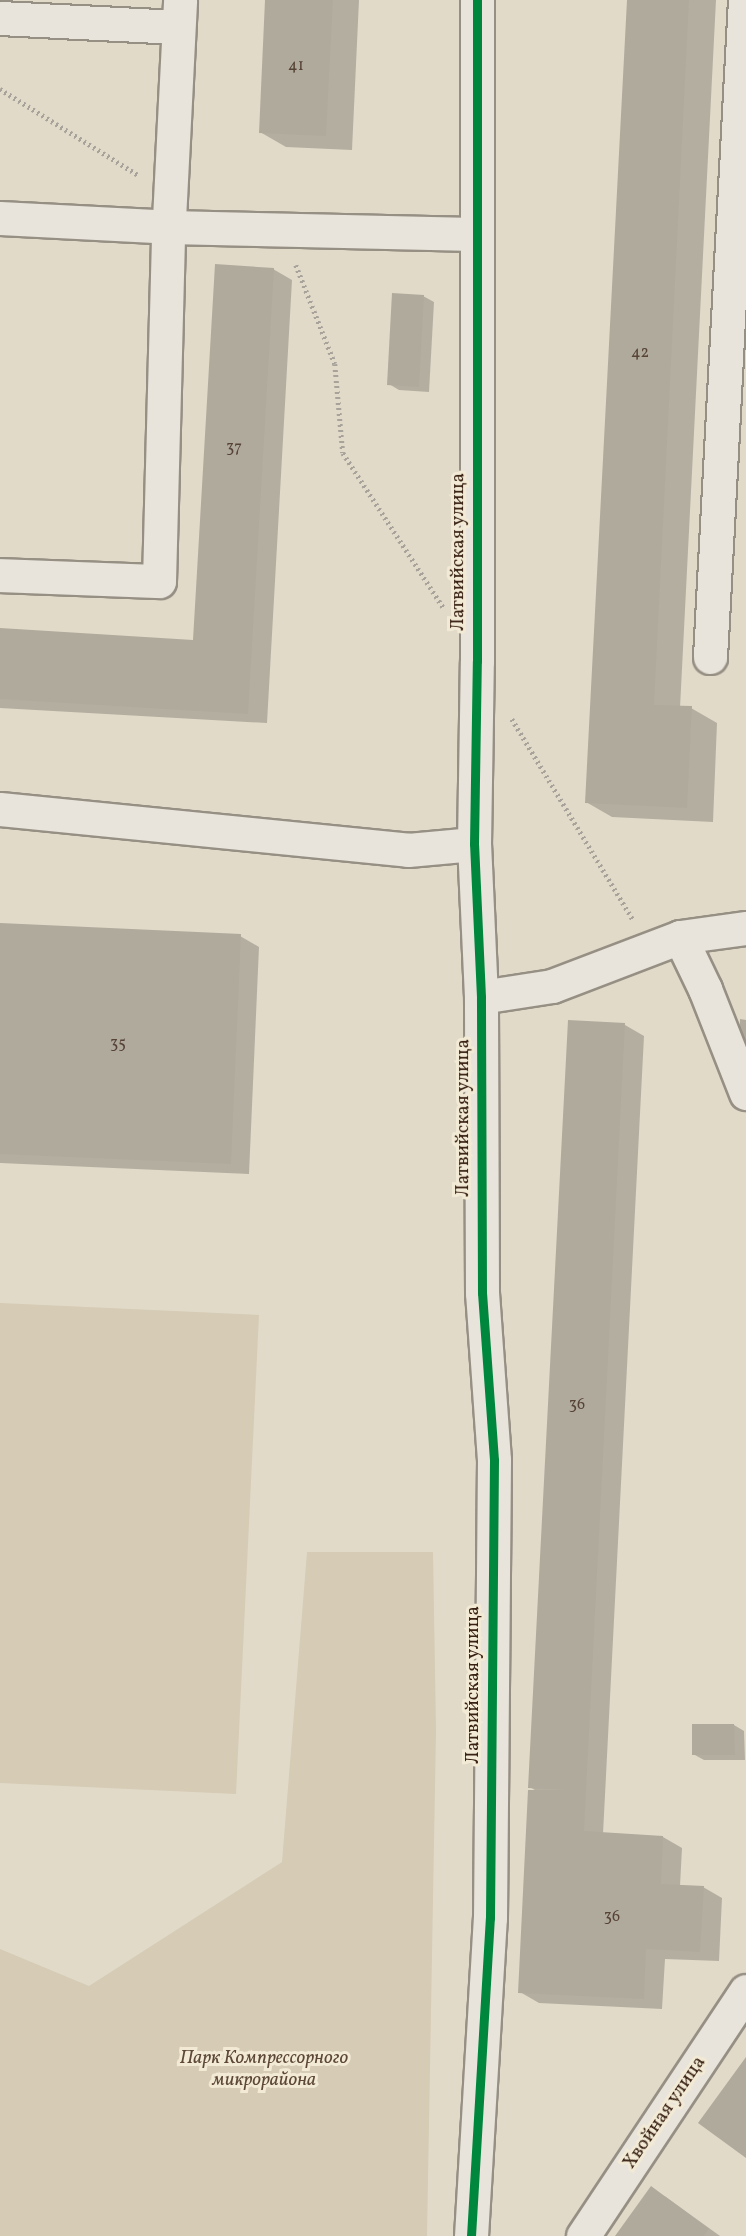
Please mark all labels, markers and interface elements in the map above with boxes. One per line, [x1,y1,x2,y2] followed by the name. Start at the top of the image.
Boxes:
[288,56,304,76] house number: 41
[631,343,649,363] house number: 42
[226,438,242,458] house number: 37
[448,473,470,631] street label: Латвийская улица
[110,1034,126,1054] house number: 35
[453,1039,475,1197] street label: Латвийская улица
[569,1395,585,1415] house number: 36
[463,1606,485,1764] street label: Латвийская улица
[604,1907,620,1927] house number: 36
[180,2048,348,2092] park label: Парк Компрессорного микрорайона
[619,2052,711,2174] street label: Хвойная улица

